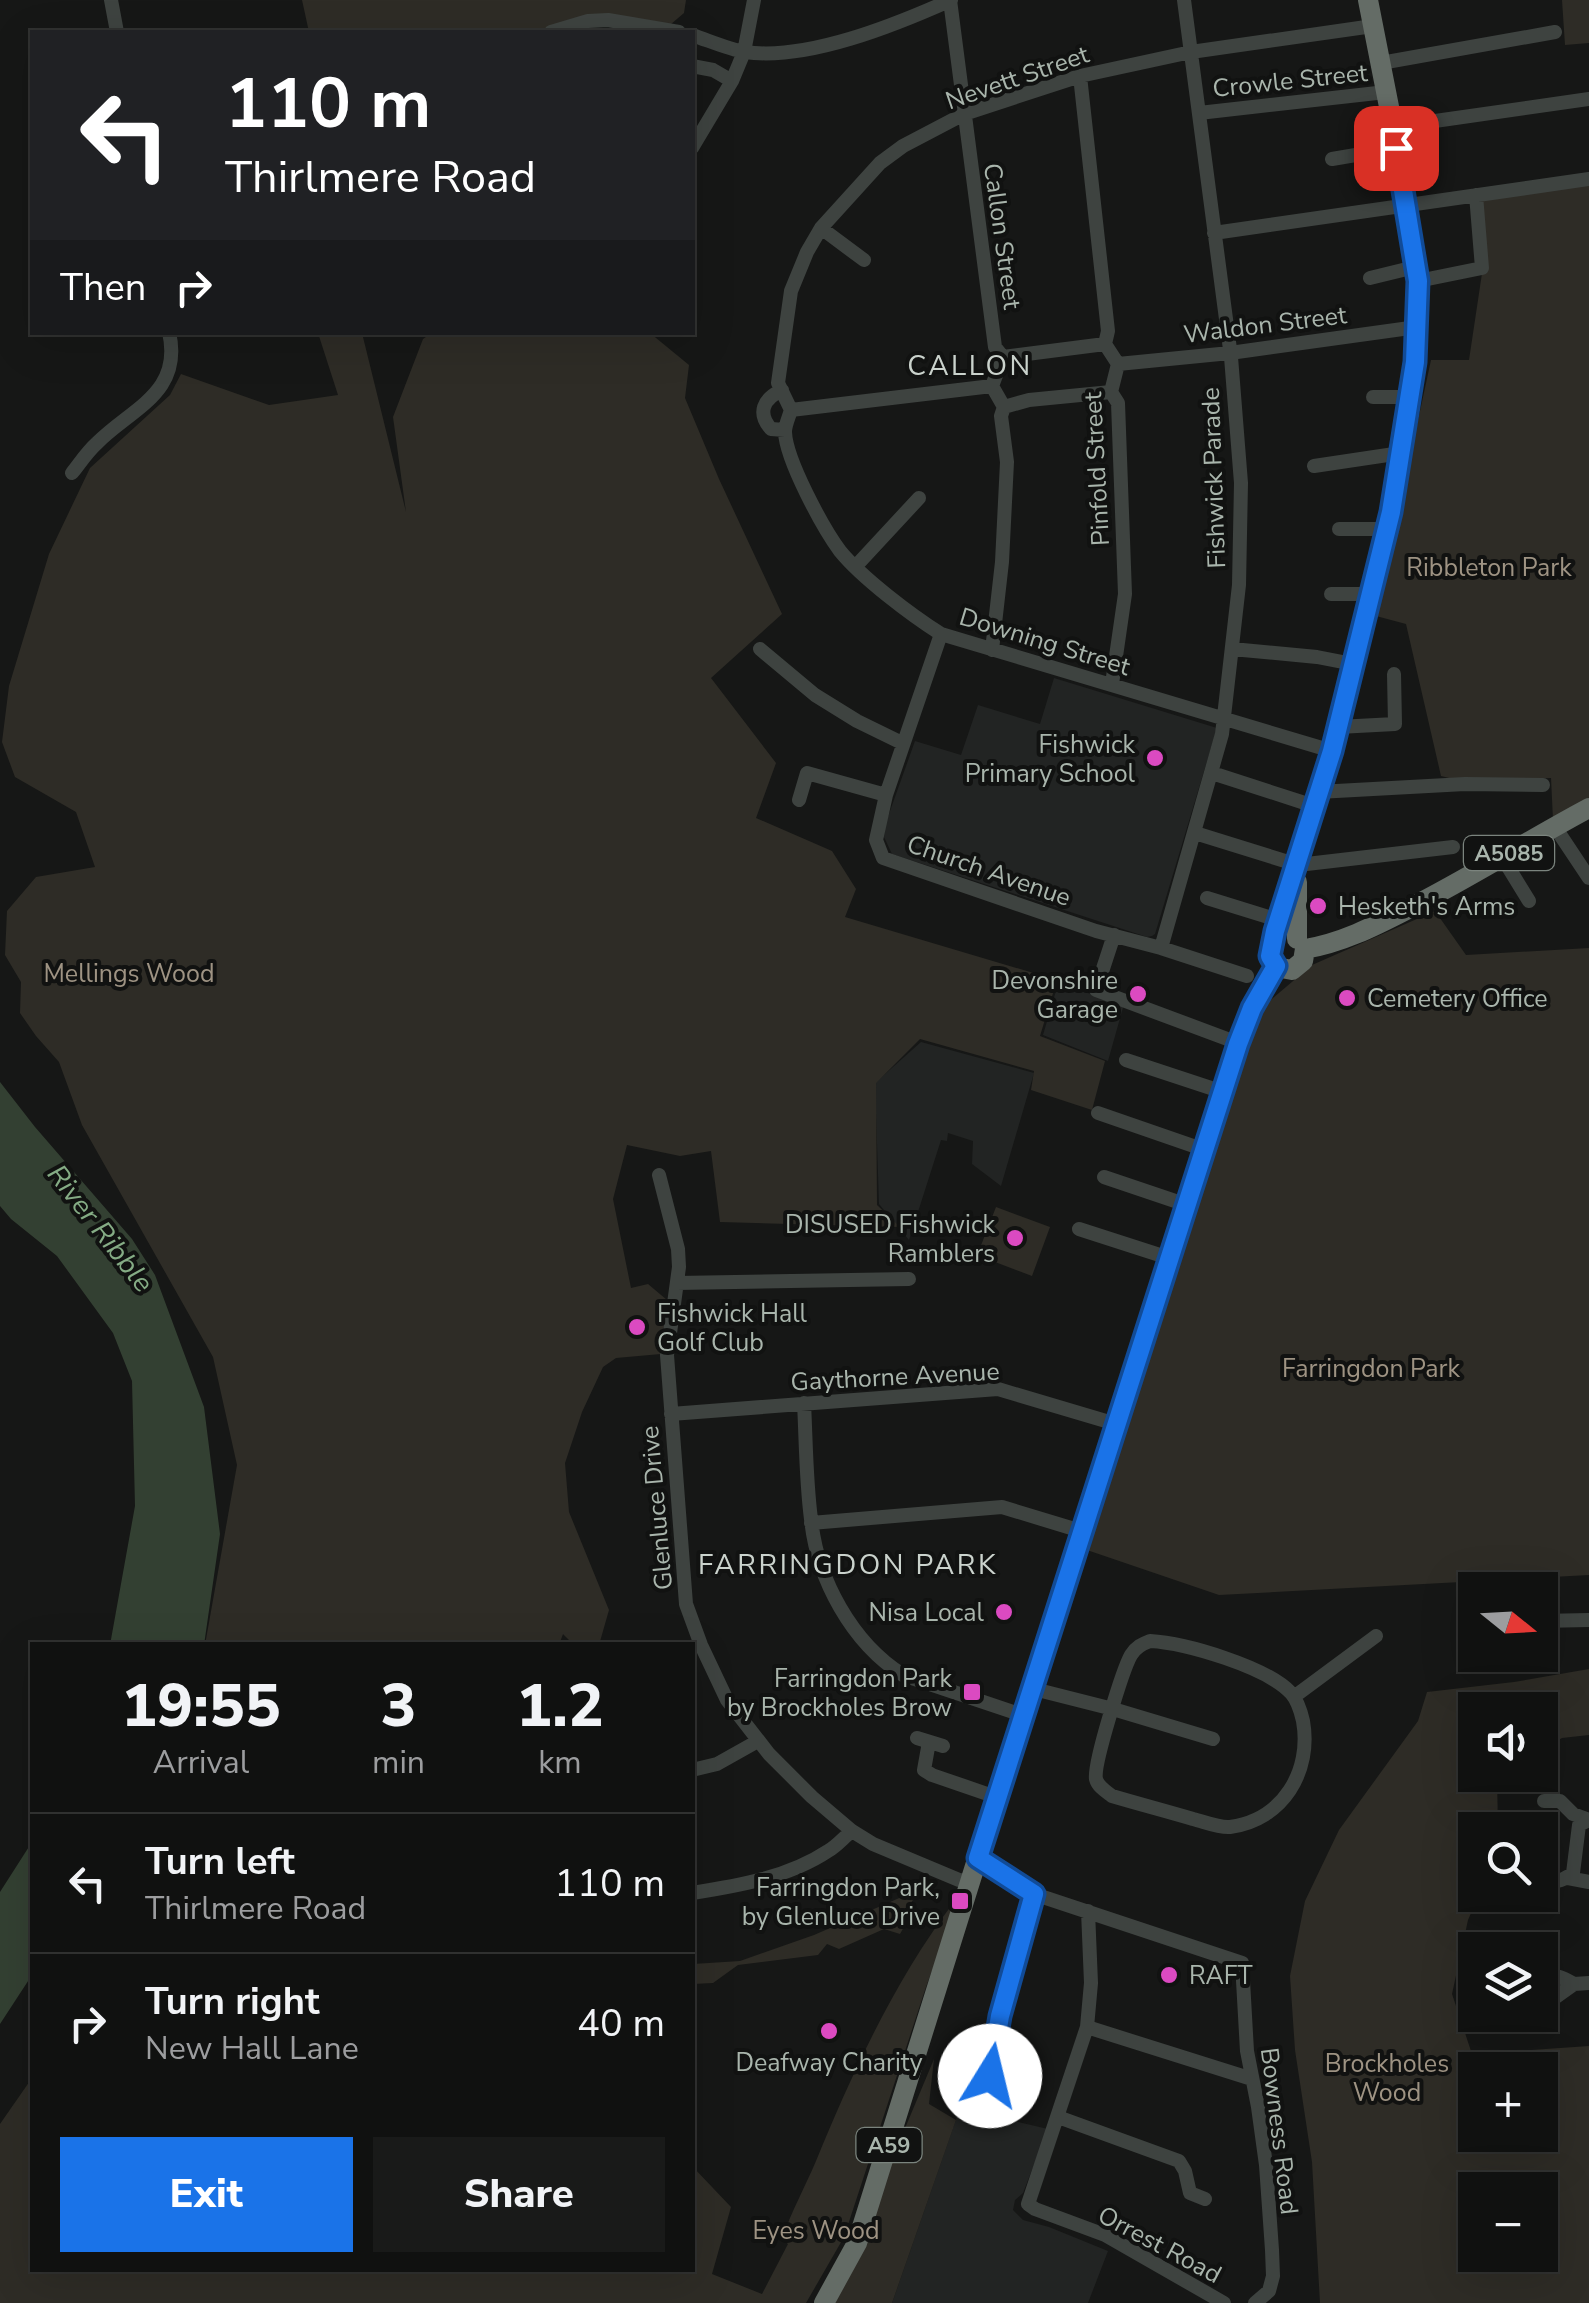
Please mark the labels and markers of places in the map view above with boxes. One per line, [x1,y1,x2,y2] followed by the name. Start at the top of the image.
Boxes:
[1354,106,1439,191] pin
[965,728,1136,791] place label: Fishwick Primary School
[1144,747,1166,769] marker: Fishwick Primary School
[1338,890,1515,924] place label: Hesketh's Arms
[1307,895,1329,917] marker: Hesketh's Arms
[991,964,1118,1027] place label: Devonshire Garage
[1367,982,1548,1016] place label: Cemetery Office
[1127,983,1149,1005] marker: Devonshire Garage
[1336,987,1358,1009] marker: Cemetery Office
[785,1208,995,1271] place label: DISUSED Fishwick Ramblers
[1004,1227,1026,1249] marker: DISUSED Fishwick Ramblers
[657,1297,808,1360] place label: Fishwick Hall Golf Club
[626,1316,648,1338] marker: Fishwick Hall Golf Club
[869,1596,985,1630] place label: Nisa Local
[993,1601,1015,1623] marker: Nisa Local
[727,1662,952,1725] place label: Farringdon Park by Brockholes Brow
[961,1681,983,1703] marker: Farringdon Park by Brockholes Brow
[742,1871,940,1934] place label: Farringdon Park, by Glenluce Drive
[949,1890,971,1912] marker: Farringdon Park, by Glenluce Drive
[1189,1959,1252,1993] place label: RAFT
[1158,1964,1180,1986] marker: RAFT
[818,2020,840,2042] marker: Deafway Charity
[735,2046,923,2080] place label: Deafway Charity

